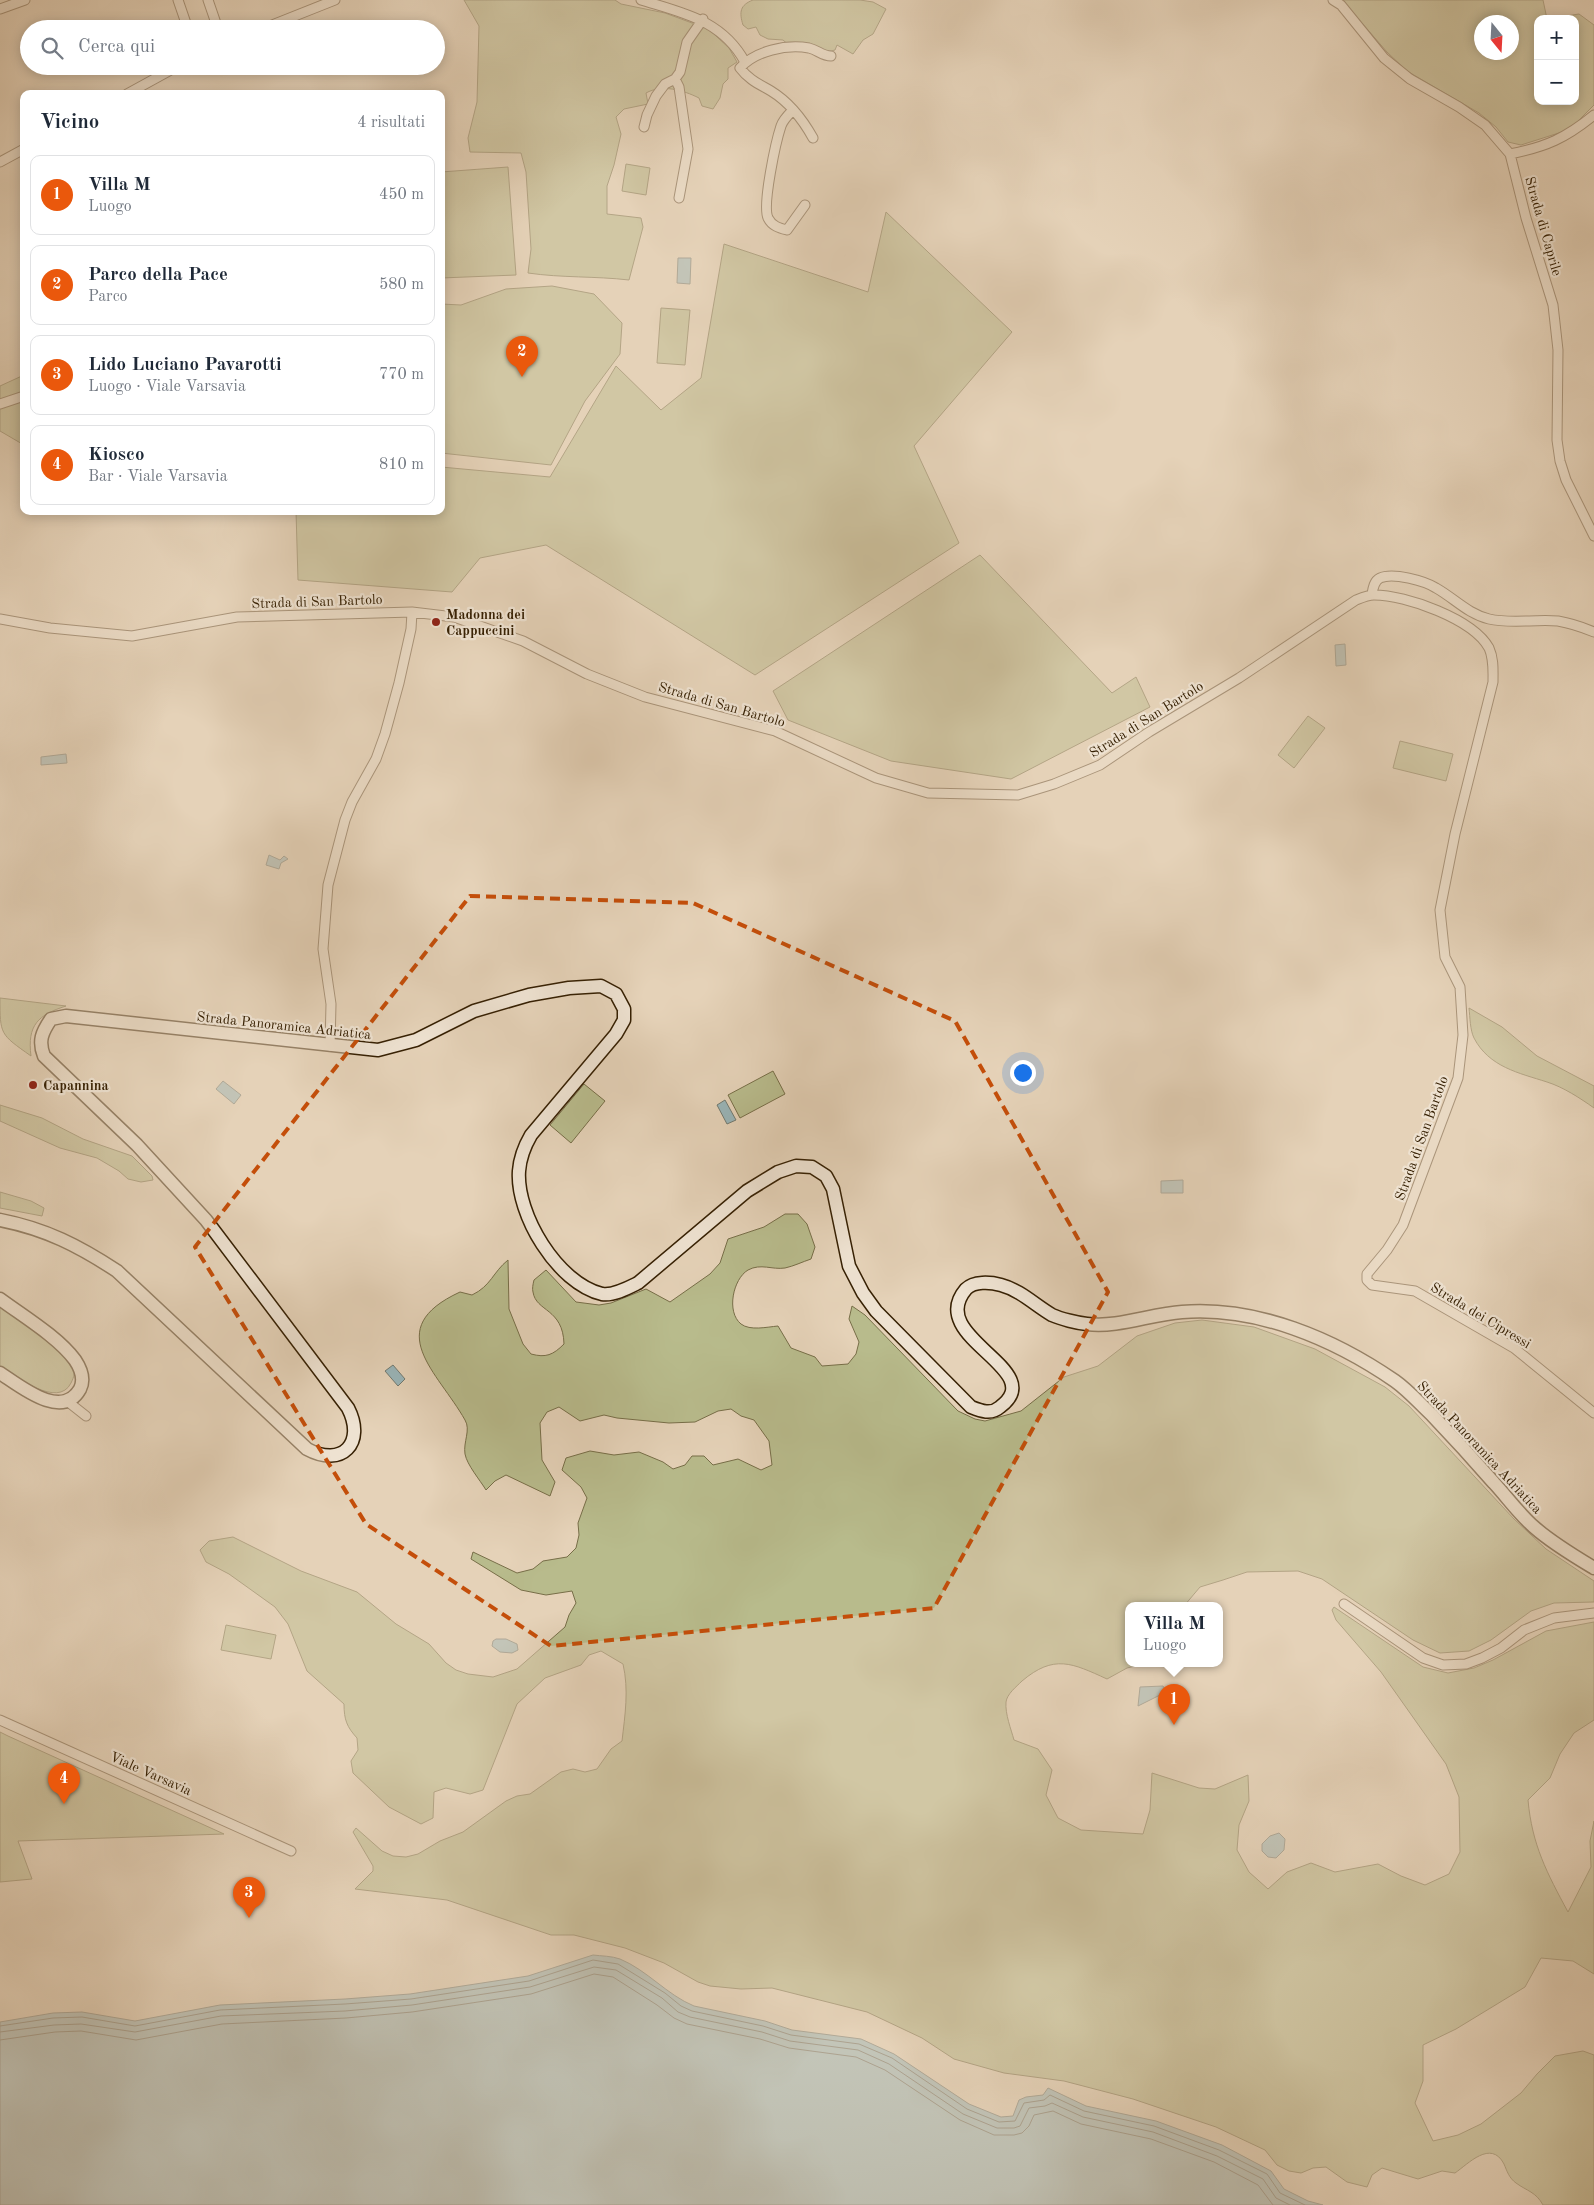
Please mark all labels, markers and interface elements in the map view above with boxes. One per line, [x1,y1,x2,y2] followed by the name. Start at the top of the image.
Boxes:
[1474,15,1519,60] north arrow
[1534,15,1579,105] map controls
[1534,15,1579,60] button: +
[20,20,445,75] search box
[38,34,66,62] icon: search
[78,38,155,57] text: Cerca qui
[1534,60,1579,105] button: −
[40,112,99,133] text: Vicino
[357,115,425,131] text: 4 risultati
[1522,175,1564,278] street label: Strada di Caprile
[88,176,151,195] text: Villa M
[52,187,62,203] text: 1
[379,187,424,203] text: 450 m
[88,199,132,215] text: Luogo
[88,266,228,285] text: Parco della Pace
[52,277,62,293] text: 2
[379,277,424,293] text: 580 m
[88,289,128,305] text: Parco
[506,336,538,377] pin: 2
[88,356,282,375] text: Lido Luciano Pavarotti
[52,367,62,383] text: 3
[379,367,424,383] text: 770 m
[88,379,246,395] text: Luogo · Viale Varsavia
[88,446,144,465] text: Kiosco
[52,457,62,473] text: 4
[379,457,424,473] text: 810 m
[88,469,228,485] text: Bar · Viale Varsavia
[251,593,383,611] street label: Strada di San Bartolo
[446,608,525,638] place label: Madonna dei Cappuccini
[430,616,442,628] marker: Madonna dei Cappuccini
[1087,679,1206,761] street label: Strada di San Bartolo
[657,680,787,730] street label: Strada di San Bartolo
[196,1010,372,1042] street label: Strada Panoramica Adriatica
[1010,1060,1036,1086] your location
[1393,1074,1451,1202] street label: Strada di San Bartolo
[27,1079,39,1091] marker: Capannina
[43,1079,109,1093] place label: Capannina
[1428,1280,1533,1351] street label: Strada dei Cipressi
[1414,1379,1544,1517] street label: Strada Panoramica Adriatica
[1125,1602,1223,1667] popup
[1143,1615,1205,1634] text: Villa M
[1143,1638,1186,1654] text: Luogo
[1158,1684,1190,1725] pin: 1
[108,1750,194,1798] street label: Viale Varsavia
[48,1763,80,1804] pin: 4
[233,1877,265,1918] pin: 3

